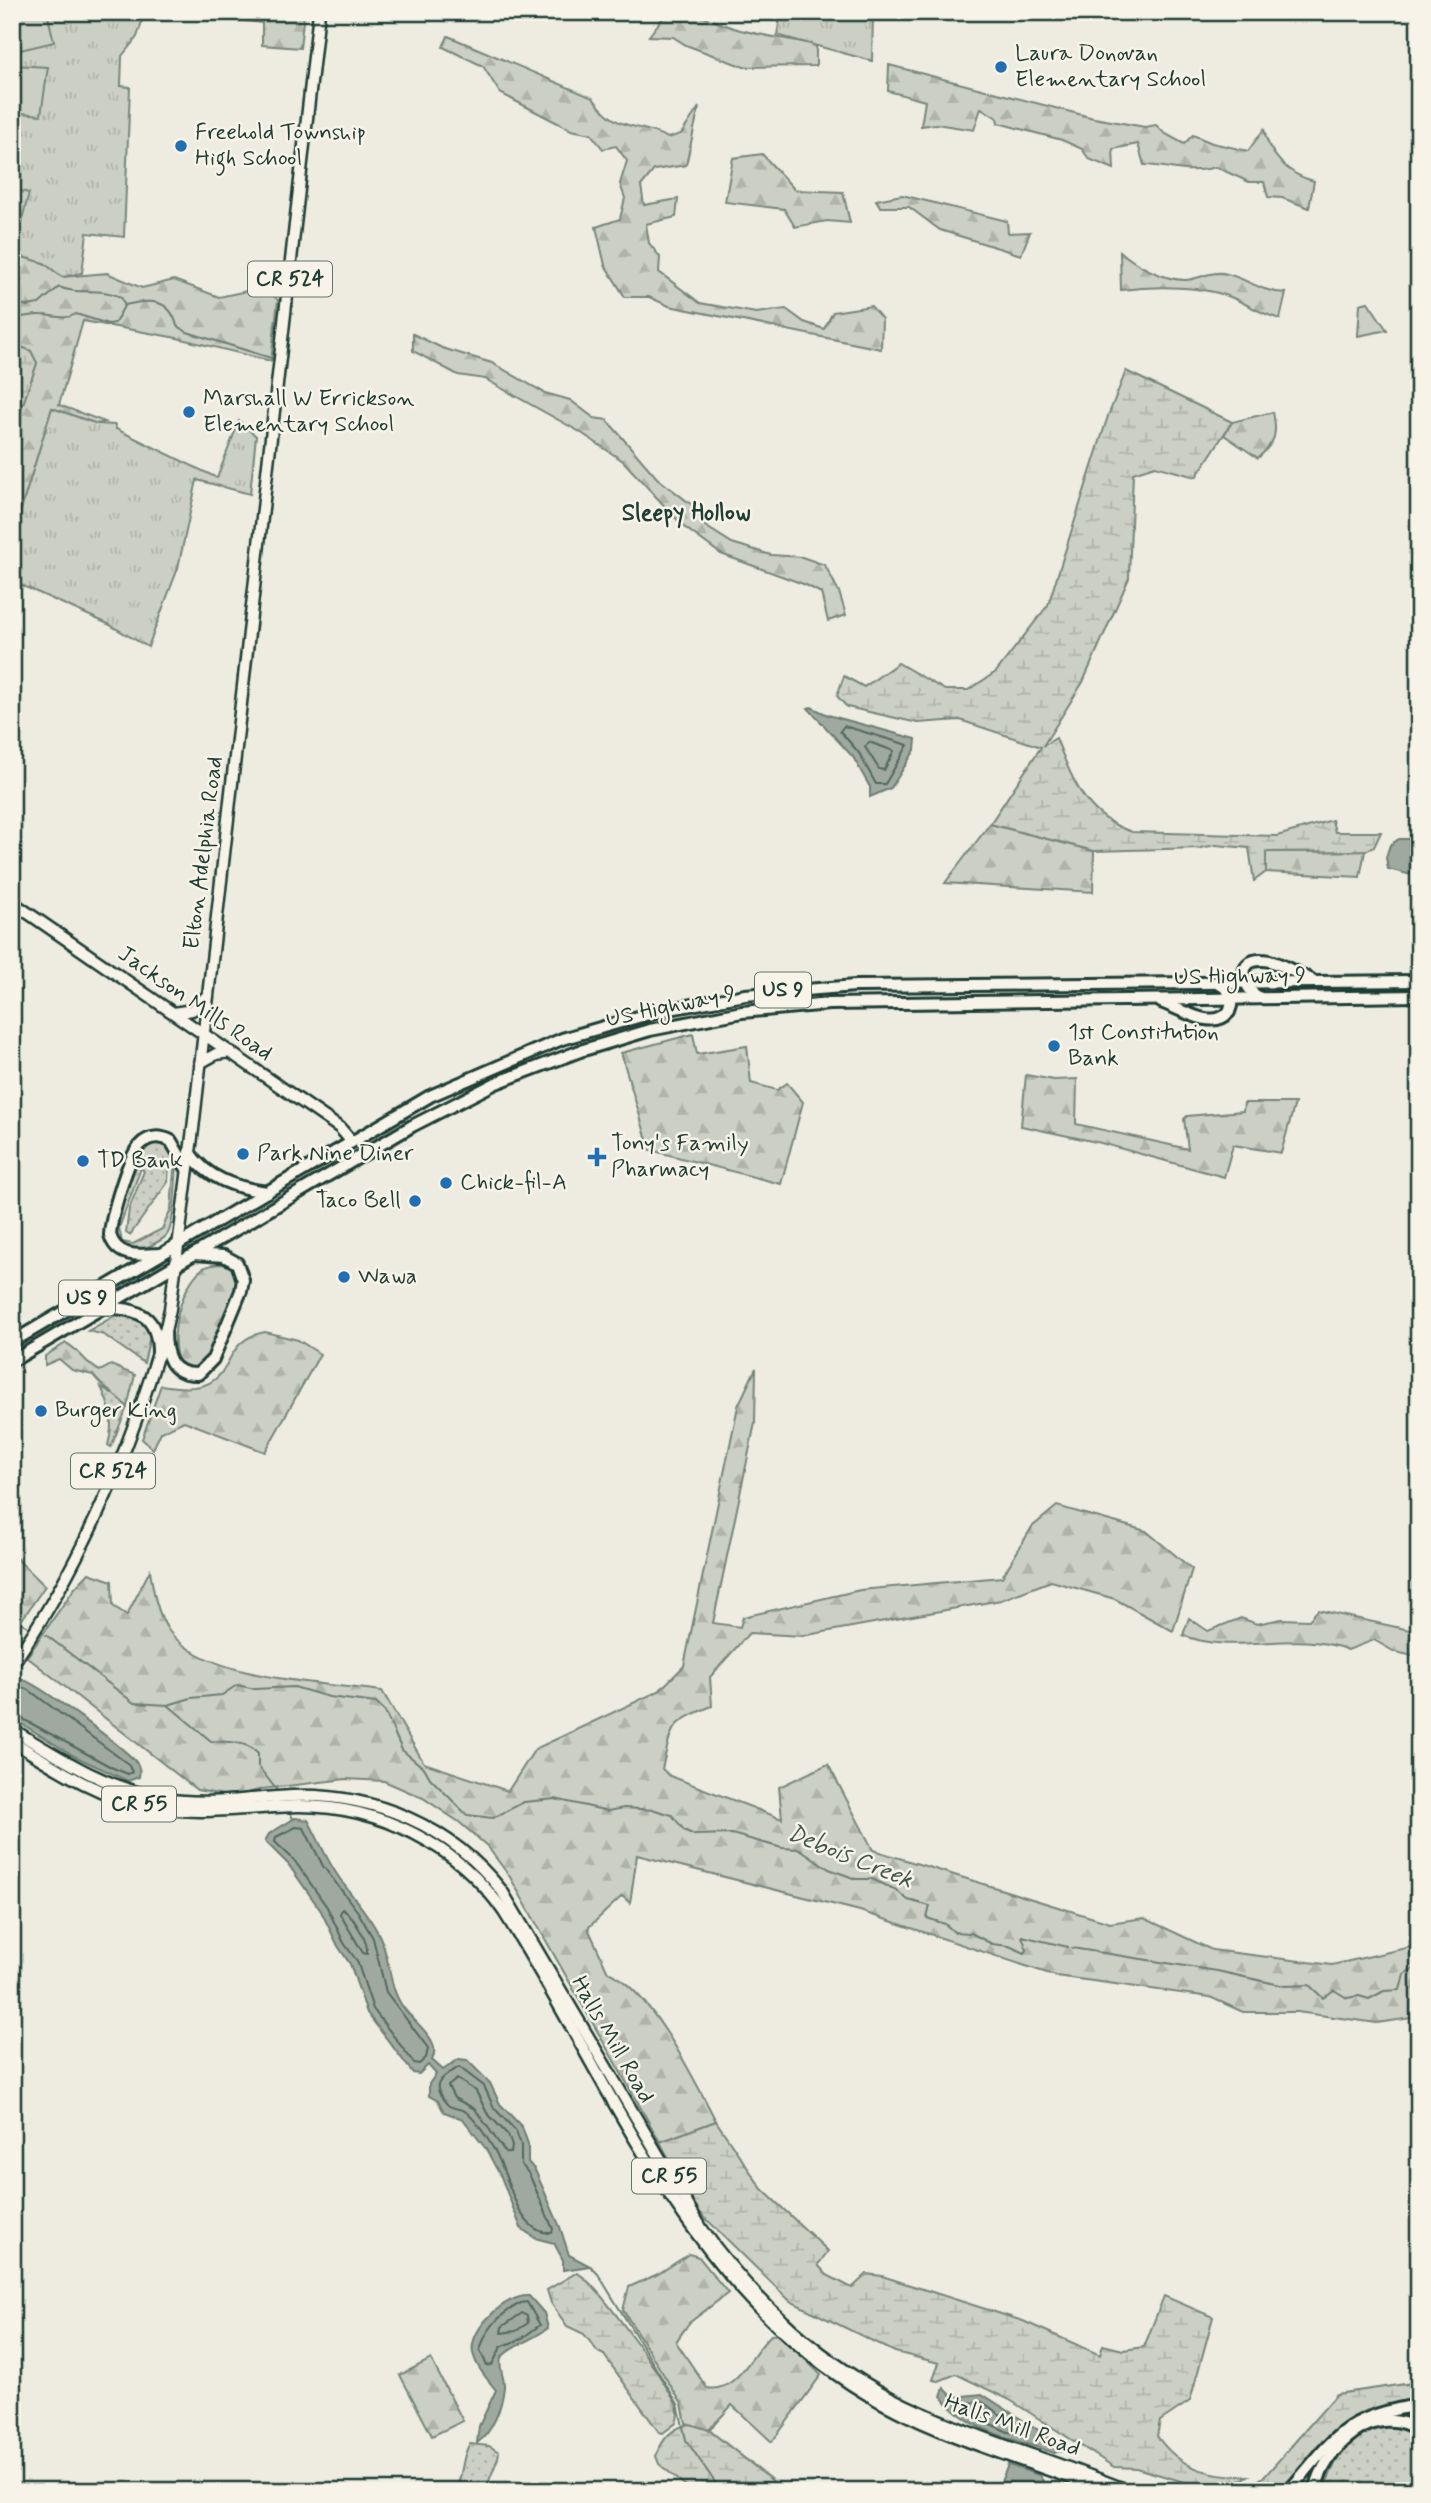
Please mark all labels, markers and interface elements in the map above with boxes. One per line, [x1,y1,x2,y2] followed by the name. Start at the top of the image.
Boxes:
[1015,39,1206,95] place label: Laura Donovan Elementary School
[993,59,1009,75] marker: Laura Donovan Elementary School
[195,118,366,176] place label: Freehold Township High School
[173,138,189,154] marker: Freehold Township High School
[248,262,332,296] road number: CR 524
[203,384,414,440] place label: Marshall W Errickson Elementary School
[181,404,197,420] marker: Marshall W Errickson Elementary School
[622,498,751,529] district label: Sleepy Hollow
[177,755,231,951] street label: Elton Adelphia Road
[112,939,278,1069] street label: Jackson Mills Road
[1174,961,1306,995] street label: US Highway 9
[755,972,811,1007] road number: US 9
[603,979,739,1037] street label: US Highway 9
[1068,1018,1219,1074] place label: 1st Constitution Bank
[1046,1038,1062,1054] marker: 1st Constitution Bank
[611,1129,749,1185] place label: Tony's Family Pharmacy
[257,1139,414,1169] place label: Park Nine Diner
[97,1146,183,1176] place label: TD Bank
[235,1146,251,1162] marker: Park Nine Diner
[589,1149,605,1165] marker: Tony's Family Pharmacy
[75,1153,91,1169] marker: TD Bank
[460,1168,567,1198] place label: Chick-fil-A
[438,1175,454,1191] marker: Chick-fil-A
[316,1186,401,1216] place label: Taco Bell
[407,1193,423,1209] marker: Taco Bell
[358,1262,417,1292] place label: Wawa
[336,1269,352,1285] marker: Wawa
[59,1280,115,1316] road number: US 9
[55,1396,177,1428] place label: Burger King
[33,1403,49,1419] marker: Burger King
[71,1454,155,1488] road number: CR 524
[102,1786,176,1822] road number: CR 55
[783,1818,917,1896] water label: Debois Creek
[563,1971,661,2109] street label: Halls Mill Road
[632,2158,706,2194] road number: CR 55
[940,2388,1084,2464] street label: Halls Mill Road

